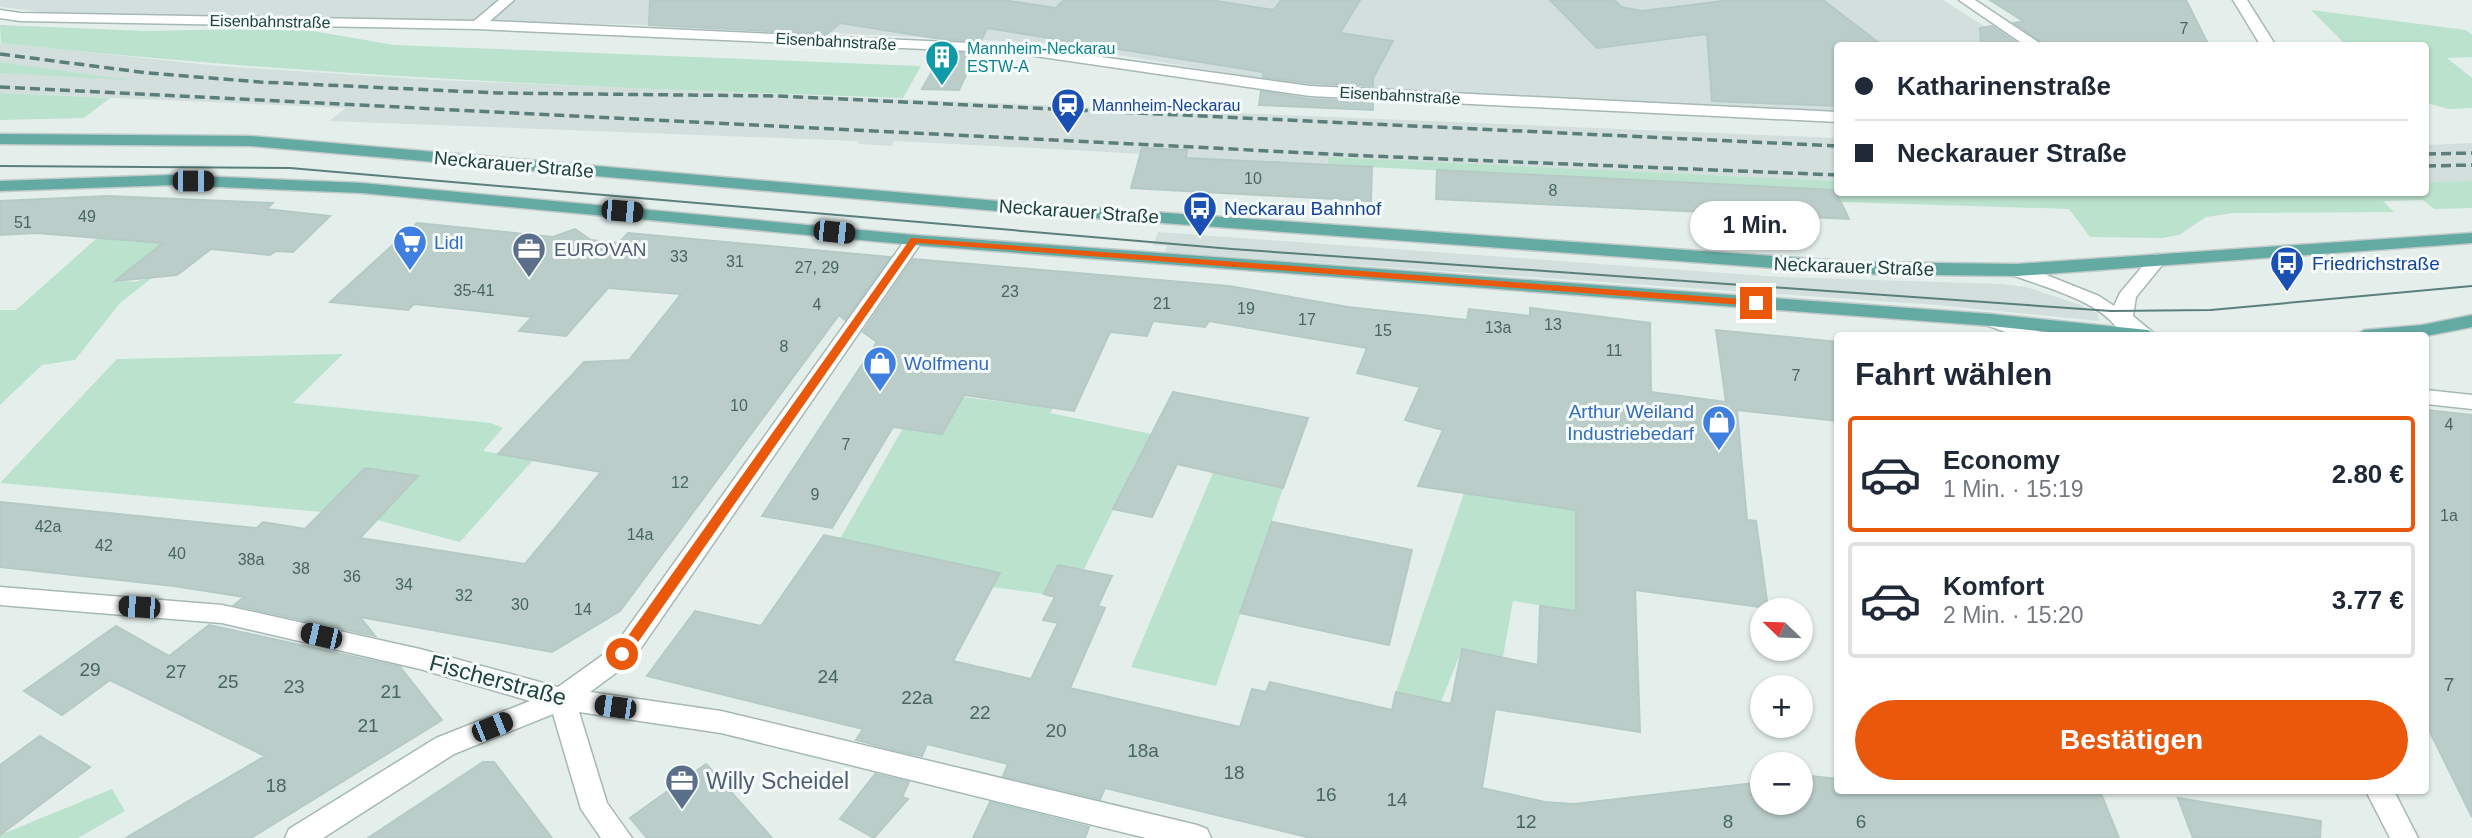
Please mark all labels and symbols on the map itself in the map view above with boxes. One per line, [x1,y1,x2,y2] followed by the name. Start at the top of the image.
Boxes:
[209,12,331,31] street label: Eisenbahnstraße
[2180,20,2189,37] house number: 7
[775,30,897,53] street label: Eisenbahnstraße
[923,38,961,87] building icon: Mannheim-Neckarau ESTW-A
[967,40,1116,75] place label: Mannheim-Neckarau ESTW-A
[1339,84,1461,107] street label: Eisenbahnstraße
[1049,86,1087,135] station icon: Mannheim-Neckarau
[1092,97,1241,114] place label: Mannheim-Neckarau
[433,147,595,182] street label: Neckarauer Straße
[1244,170,1262,187] house number: 10
[173,171,215,192] car
[1549,182,1558,199] house number: 8
[1181,189,1219,238] bus stop icon: Neckarau Bahnhof
[998,195,1160,228] street label: Neckarauer Straße
[1224,198,1382,219] place label: Neckarau Bahnhof
[601,199,644,223] car
[1691,202,1821,250] callout: 1 Min.
[78,208,96,225] house number: 49
[14,214,32,231] house number: 51
[813,219,856,245] car
[391,223,429,272] supermarket icon: Lidl
[510,230,548,279] office icon: EUROVAN
[434,232,464,253] place label: Lidl
[554,239,647,260] place label: EUROVAN
[2268,244,2306,293] bus stop icon: Friedrichstraße
[670,248,688,265] house number: 33
[726,253,744,270] house number: 31
[1773,253,1935,280] street label: Neckarauer Straße
[2312,253,2440,274] place label: Friedrichstraße
[795,259,839,276] house number: 27, 29
[454,282,495,299] house number: 35-41
[1001,283,1019,300] house number: 23
[1740,287,1772,319] route end
[1153,295,1171,312] house number: 21
[813,296,822,313] house number: 4
[1237,300,1255,317] house number: 19
[1298,311,1316,328] house number: 17
[1544,316,1562,333] house number: 13
[1485,319,1511,336] house number: 13a
[1374,322,1392,339] house number: 15
[780,338,789,355] house number: 8
[1606,342,1622,359] house number: 11
[861,344,899,393] shop icon: Wolfmenu
[904,353,989,374] place label: Wolfmenu
[1792,367,1801,384] house number: 7
[730,397,748,414] house number: 10
[1567,401,1695,444] place label: Arthur Weiland Industriebedarf
[1700,403,1738,452] shop icon: Arthur Weiland Industriebedarf
[2445,416,2454,433] house number: 4
[842,436,851,453] house number: 7
[671,474,689,491] house number: 12
[811,486,820,503] house number: 9
[2440,507,2458,524] house number: 1a
[35,518,61,535] house number: 42a
[627,526,653,543] house number: 14a
[95,537,113,554] house number: 42
[168,545,186,562] house number: 40
[238,551,264,568] house number: 38a
[292,560,310,577] house number: 38
[343,568,361,585] house number: 36
[395,576,413,593] house number: 34
[455,587,473,604] house number: 32
[118,595,161,619] car
[511,596,529,613] house number: 30
[1750,598,1813,662] north arrow
[574,601,592,618] house number: 14
[299,621,344,651] car
[606,638,638,670] route start
[427,649,569,711] street label: Fischerstraße
[79,659,101,680] house number: 29
[165,661,187,682] house number: 27
[817,666,839,687] house number: 24
[217,671,239,692] house number: 25
[2444,674,2454,695] house number: 7
[283,676,305,697] house number: 23
[380,681,402,702] house number: 21
[901,687,933,708] house number: 22a
[593,694,638,720] car
[969,702,991,723] house number: 22
[469,709,516,745] car
[357,715,379,736] house number: 21
[1045,720,1067,741] house number: 20
[1127,740,1159,761] house number: 18a
[663,762,701,811] office icon: Willy Scheidel
[1223,762,1245,783] house number: 18
[706,768,849,794] place label: Willy Scheidel
[265,775,287,796] house number: 18
[1315,784,1337,805] house number: 16
[1386,789,1408,810] house number: 14
[1515,811,1537,832] house number: 12
[1723,811,1733,832] house number: 8
[1856,811,1866,832] house number: 6

